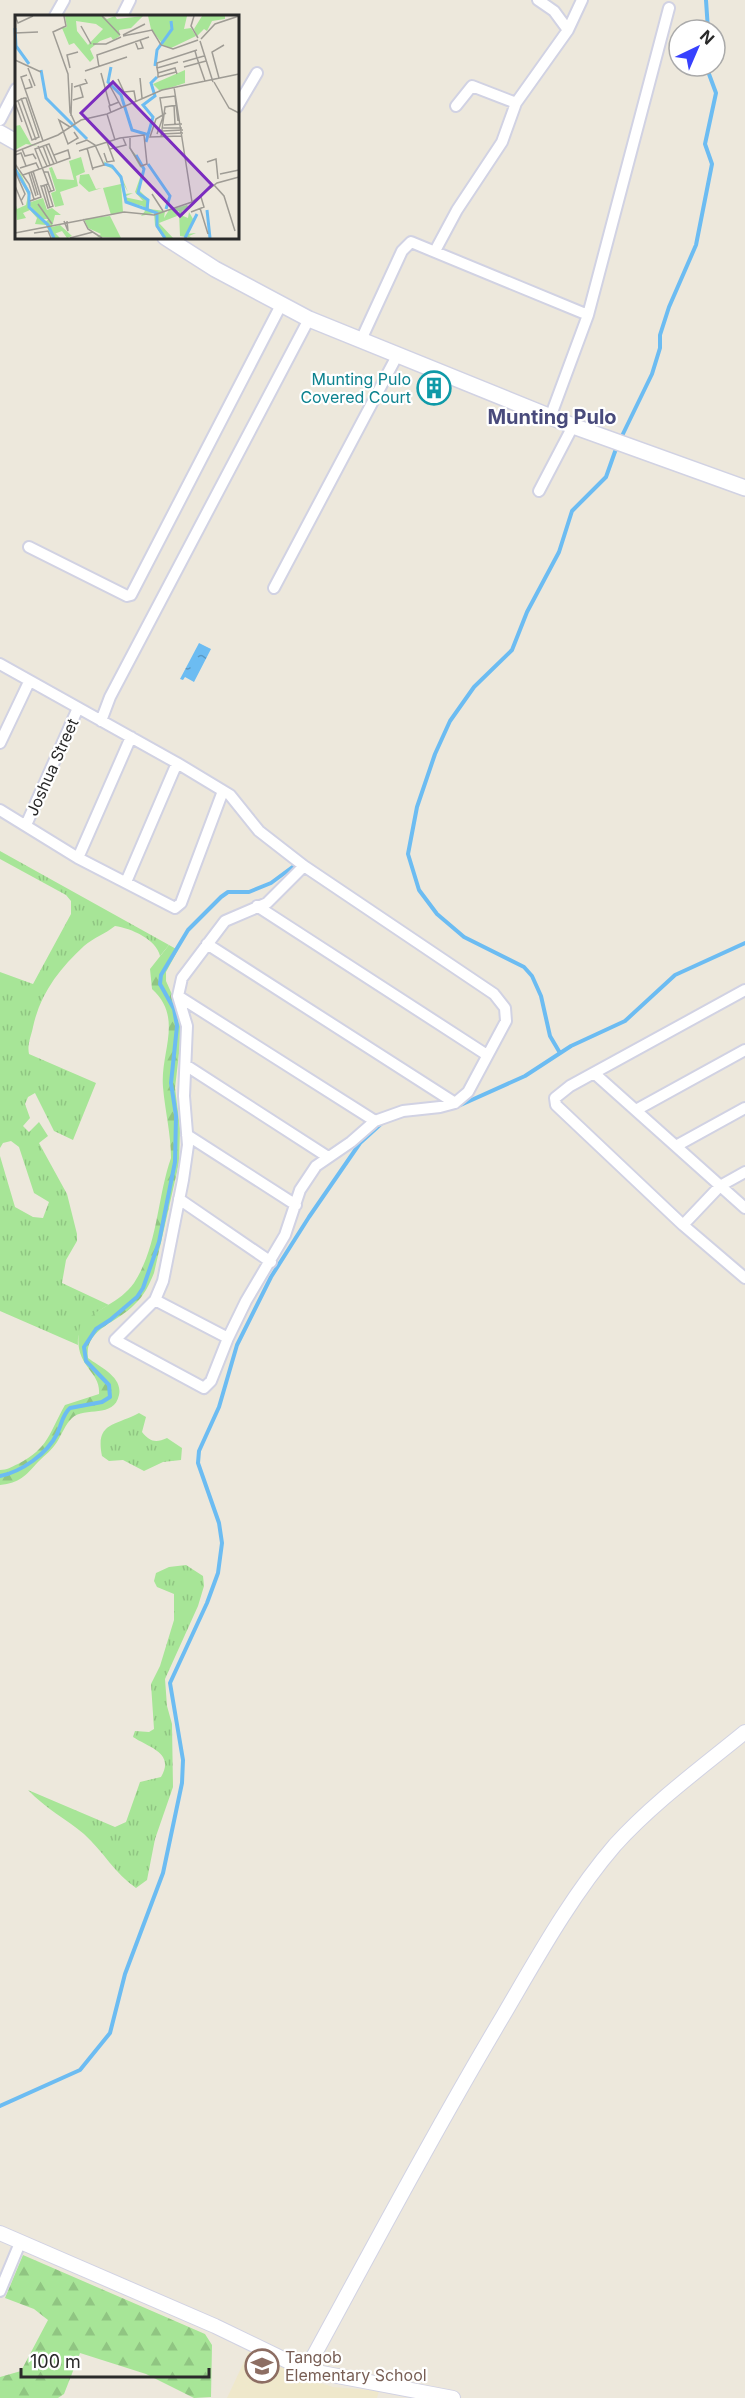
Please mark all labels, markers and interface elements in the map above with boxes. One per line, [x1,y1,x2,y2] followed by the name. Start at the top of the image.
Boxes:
[15,15,238,238] inset map
[667,18,727,78] north arrow
[696,26,719,49] text: N
[300,369,411,407] place label: Munting Pulo Covered Court
[416,370,452,406] building icon: Munting Pulo Covered Court
[487,405,617,429] district label: Munting Pulo
[22,715,82,819] street label: Joshua Street
[21,2341,208,2379] scale bar
[285,2347,427,2385] place label: Tangob Elementary School
[244,2348,280,2384] school or university icon: Tangob Elementary School
[30,2351,81,2372] text: 100 m

